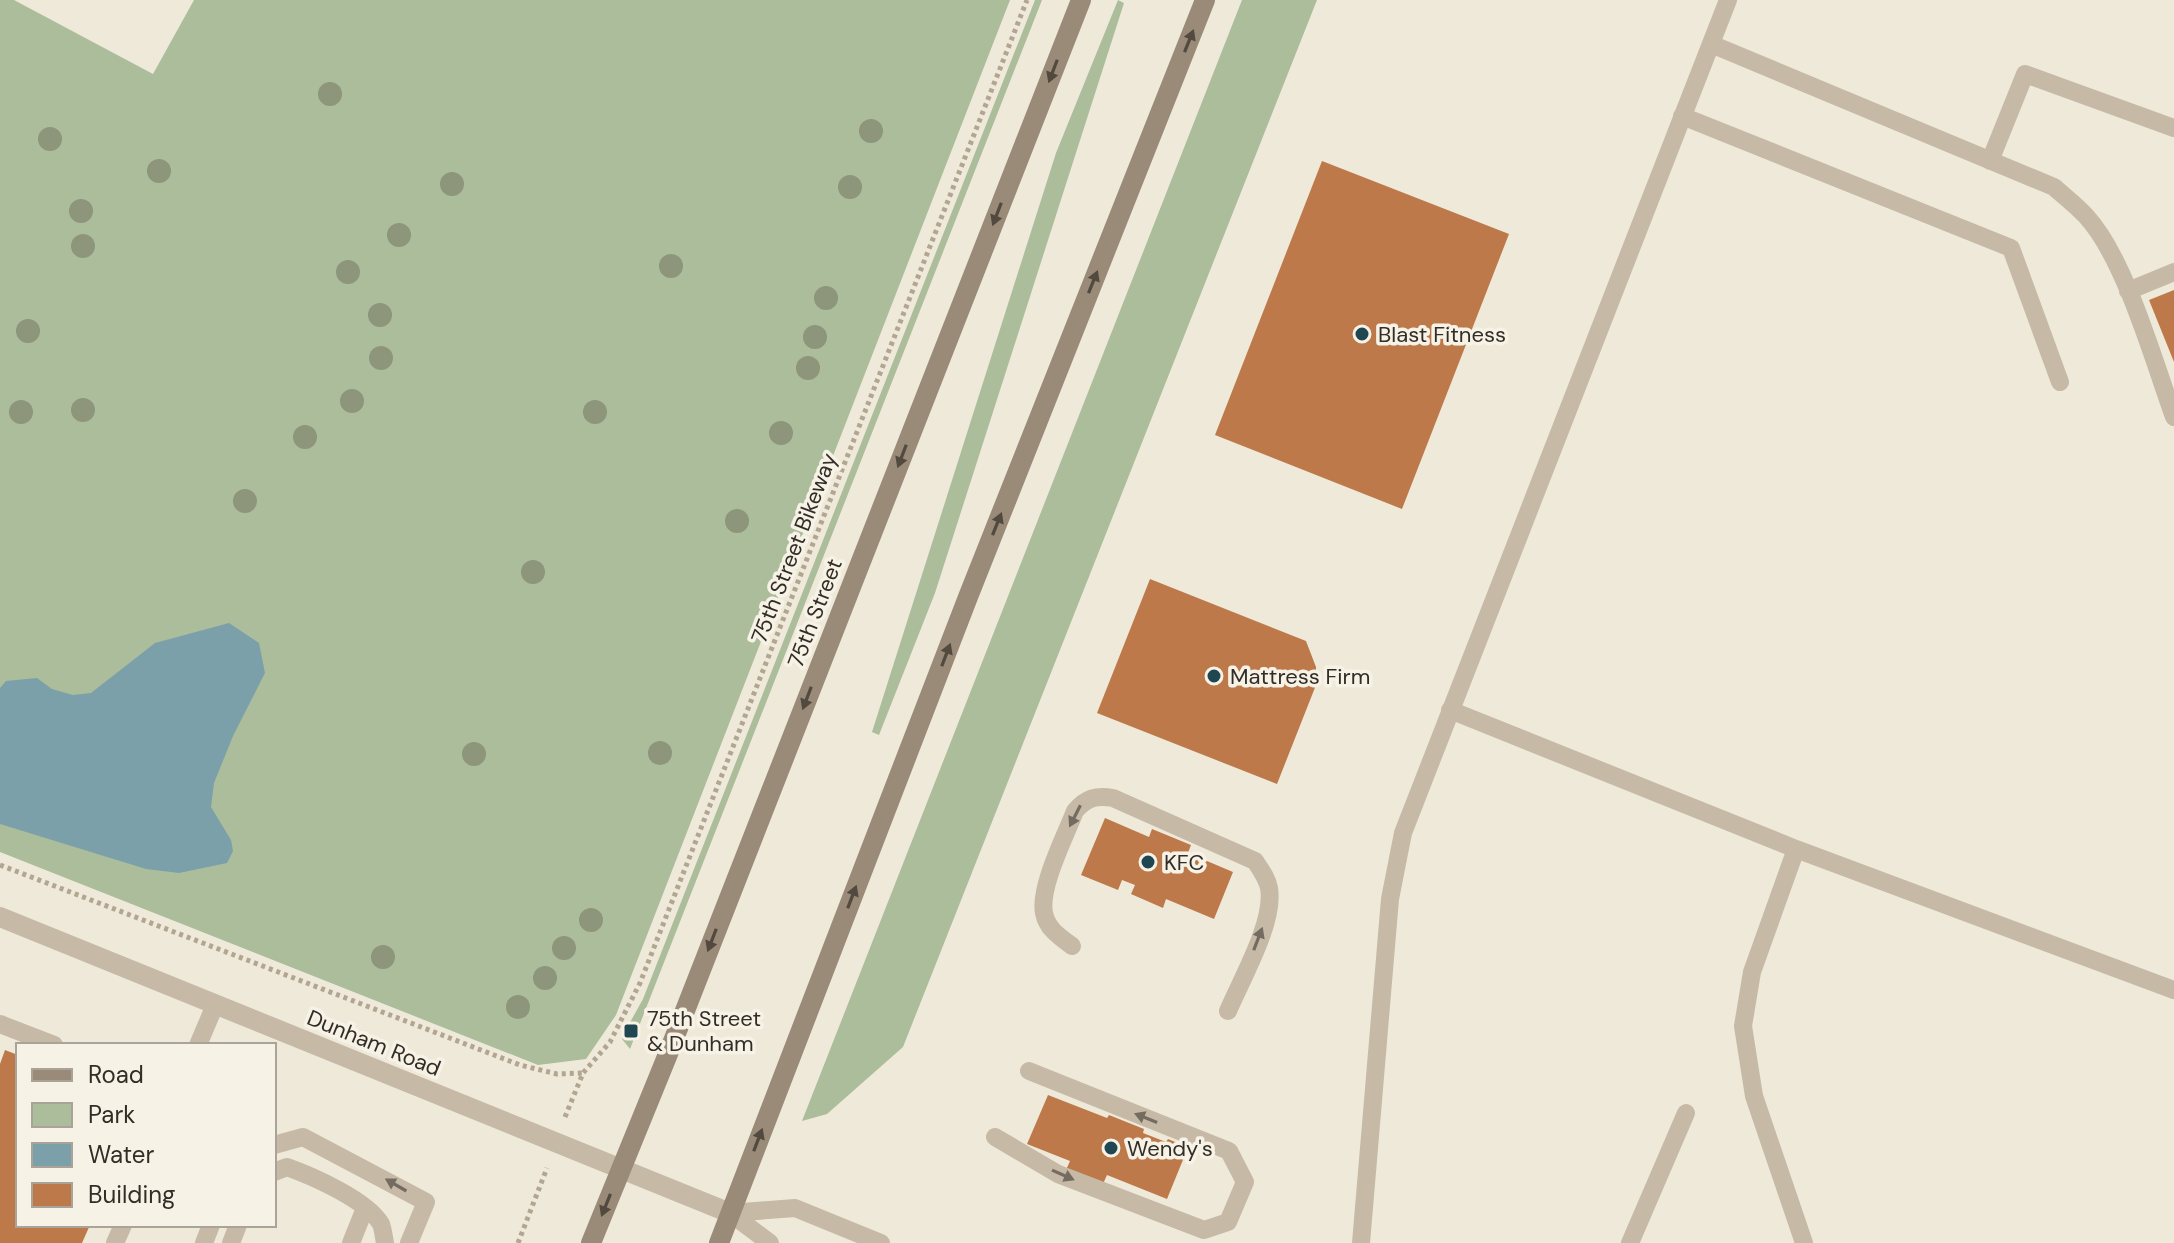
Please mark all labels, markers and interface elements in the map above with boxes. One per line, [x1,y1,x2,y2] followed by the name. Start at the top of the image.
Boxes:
[1182,29,1195,53] one-way arrow
[1046,59,1059,83] one-way arrow
[990,202,1003,226] one-way arrow
[1087,270,1100,294] one-way arrow
[1378,320,1506,349] place label: Blast Fitness
[1353,325,1371,343] marker: Blast Fitness
[895,444,908,468] one-way arrow
[746,449,842,647] street label: 75th Street Bikeway
[991,512,1004,536] one-way arrow
[782,555,848,671] street label: 75th Street
[940,643,953,667] one-way arrow
[1230,662,1370,691] place label: Mattress Firm
[1205,667,1223,685] marker: Mattress Firm
[800,686,813,710] one-way arrow
[1068,805,1082,828] one-way arrow
[1164,848,1204,877] place label: KFC
[1139,853,1157,871] marker: KFC
[846,885,859,909] one-way arrow
[1252,927,1265,951] one-way arrow
[706,928,719,952] one-way arrow
[303,1003,445,1083] street label: Dunham Road
[647,1004,761,1058] place label: 75th Street & Dunham
[622,1022,640,1040] marker: 75th Street & Dunham
[16,1043,276,1227] legend
[88,1059,144,1090] text: Road
[88,1099,135,1130] text: Park
[1134,1111,1158,1124] one-way arrow
[752,1128,765,1152] one-way arrow
[1127,1134,1213,1163] place label: Wendy's
[88,1139,154,1170] text: Water
[1102,1139,1120,1157] marker: Wendy's
[1051,1169,1075,1182] one-way arrow
[385,1178,408,1192] one-way arrow
[88,1179,175,1210] text: Building
[599,1194,612,1218] one-way arrow

